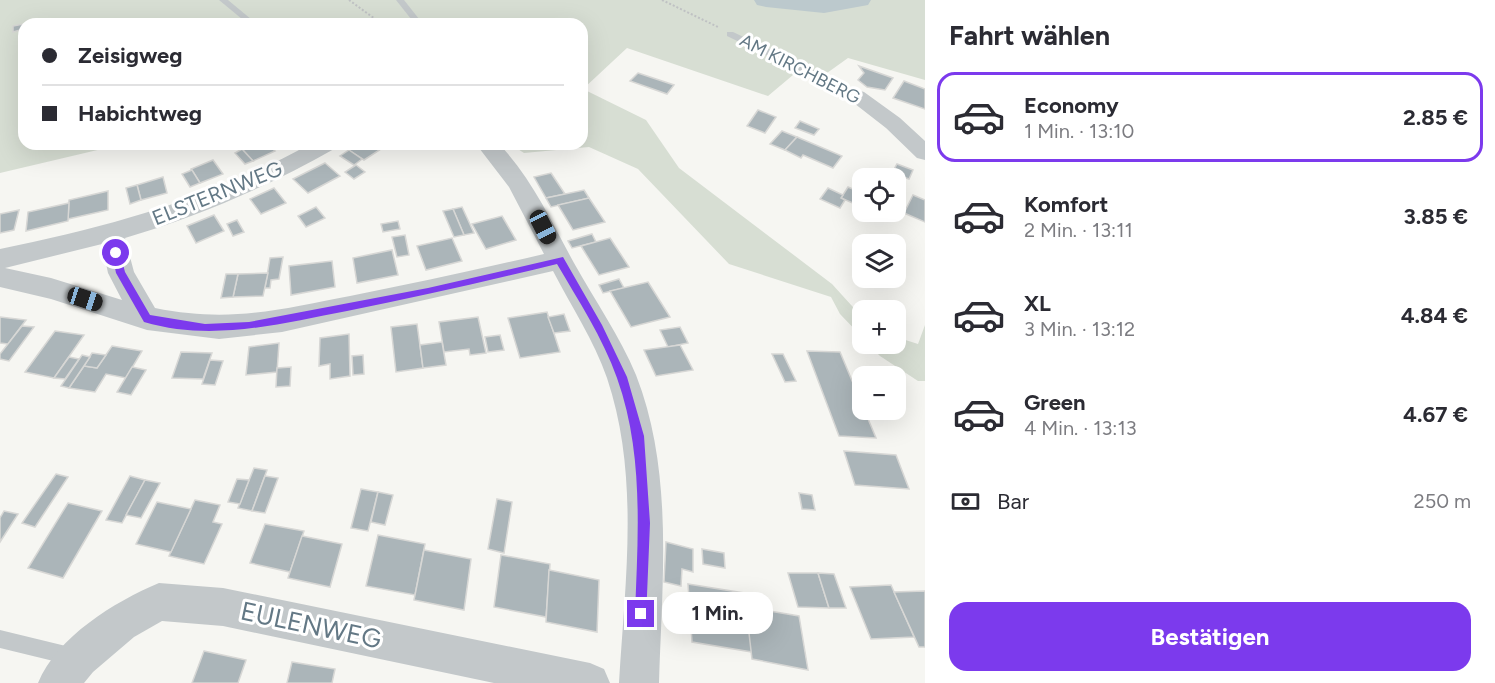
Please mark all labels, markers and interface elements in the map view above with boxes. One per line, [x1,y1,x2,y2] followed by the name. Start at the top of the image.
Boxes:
[949,19,1110,52] text: Fahrt wählen
[736,29,864,109] street label: AM KIRCHBERG
[78,42,183,69] text: Zeisigweg
[952,90,1006,144] icon: car
[1024,92,1119,119] text: Economy
[78,100,202,127] text: Habichtweg
[1403,104,1468,131] text: 2.85 €
[1024,119,1134,143] text: 1 Min. · 13:10
[148,156,286,230] street label: ELSTERNWEG
[852,168,906,420] map controls
[852,168,906,222] button: locate
[952,189,1006,243] icon: car
[1024,191,1108,218] text: Komfort
[1404,203,1468,230] text: 3.85 €
[527,207,559,247] car
[1024,218,1133,242] text: 2 Min. · 13:11
[852,234,906,288] button: layers
[102,239,129,266] route start
[65,285,105,313] car
[952,288,1006,342] icon: car
[1024,290,1051,317] text: XL
[852,300,906,354] button: +
[1401,302,1468,329] text: 4.84 €
[1024,317,1135,341] text: 3 Min. · 13:12
[852,366,906,420] button: −
[952,387,1006,441] icon: car
[1024,389,1086,416] text: Green
[1403,401,1468,428] text: 4.67 €
[1024,416,1137,440] text: 4 Min. · 13:13
[949,485,982,518] icon: cash
[997,488,1029,515] text: Bar
[1414,489,1471,513] text: 250 m
[662,593,773,635] callout: 1 Min.
[238,594,384,656] street label: EULENWEG
[627,600,654,627] route end
[692,601,743,625] text: 1 Min.
[949,602,1471,671] button: Bestätigen

